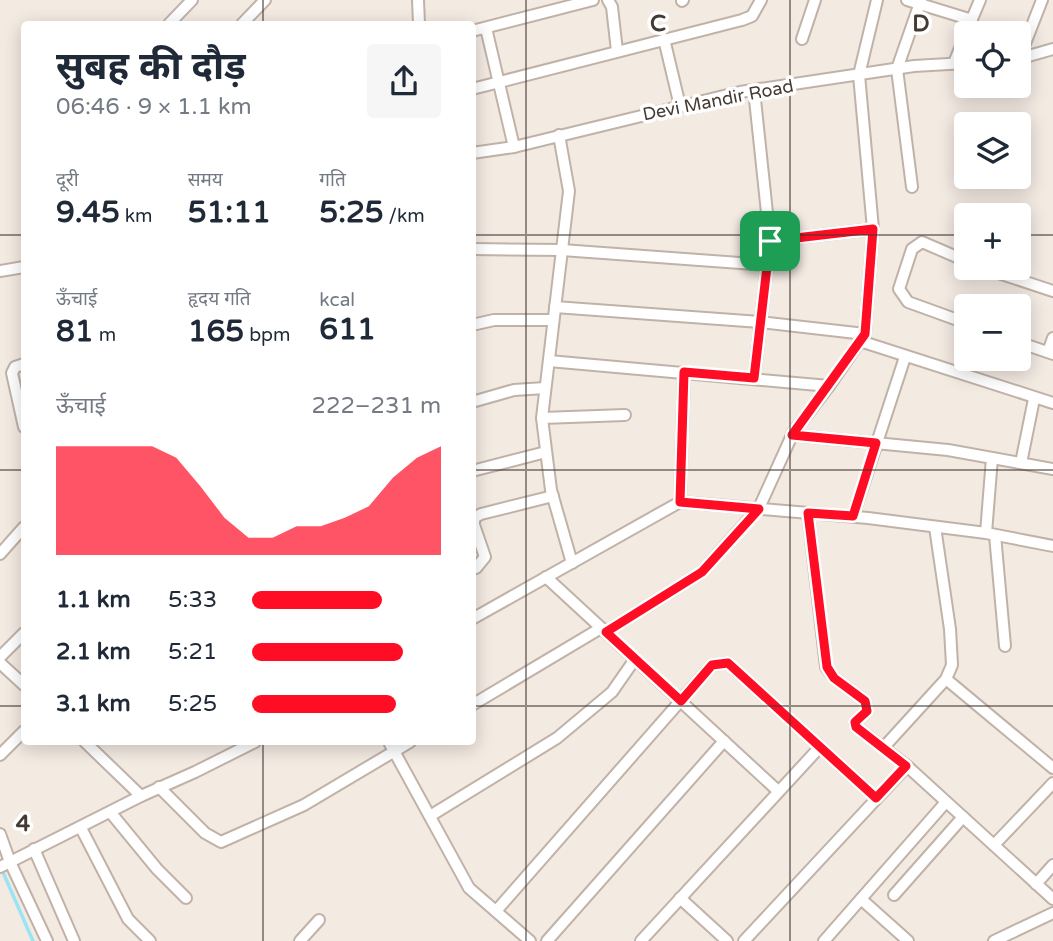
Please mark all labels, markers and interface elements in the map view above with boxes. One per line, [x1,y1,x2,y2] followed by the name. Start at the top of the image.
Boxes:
[650,10,666,38] text: C
[912,10,930,38] text: D
[954,21,1031,371] map controls
[954,21,1031,98] button: locate
[56,44,246,90] text: सुबह की दौड़
[367,44,441,118] button: share
[641,75,795,125] street label: Devi Mandir Road
[56,93,252,121] text: 06:46 · 9 × 1.1 km
[954,112,1031,189] button: layers
[56,169,79,191] text: दूरी
[188,169,223,191] text: समय
[319,169,346,191] text: गति
[56,194,120,231] text: 9.45
[188,194,271,231] text: 51:11
[319,194,384,231] text: 5:25
[954,203,1031,280] button: +
[120,205,152,227] text: km
[384,205,425,227] text: /km
[740,211,800,271] pin
[751,222,789,260] icon: arrive
[56,288,97,310] text: ऊँचाई
[188,288,251,310] text: हृदय गति
[319,289,355,311] text: kcal
[954,294,1031,371] button: −
[319,311,376,348] text: 611
[56,313,94,350] text: 81
[188,313,244,350] text: 165
[94,324,116,346] text: m
[244,324,291,346] text: bpm
[56,392,106,420] text: ऊँचाई
[312,392,441,420] text: 222–231 m
[56,586,131,614] text: 1.1 km
[168,586,217,614] text: 5:33
[56,638,131,666] text: 2.1 km
[168,638,217,666] text: 5:21
[56,690,131,718] text: 3.1 km
[168,690,217,718] text: 5:25
[16,810,31,838] text: 4

